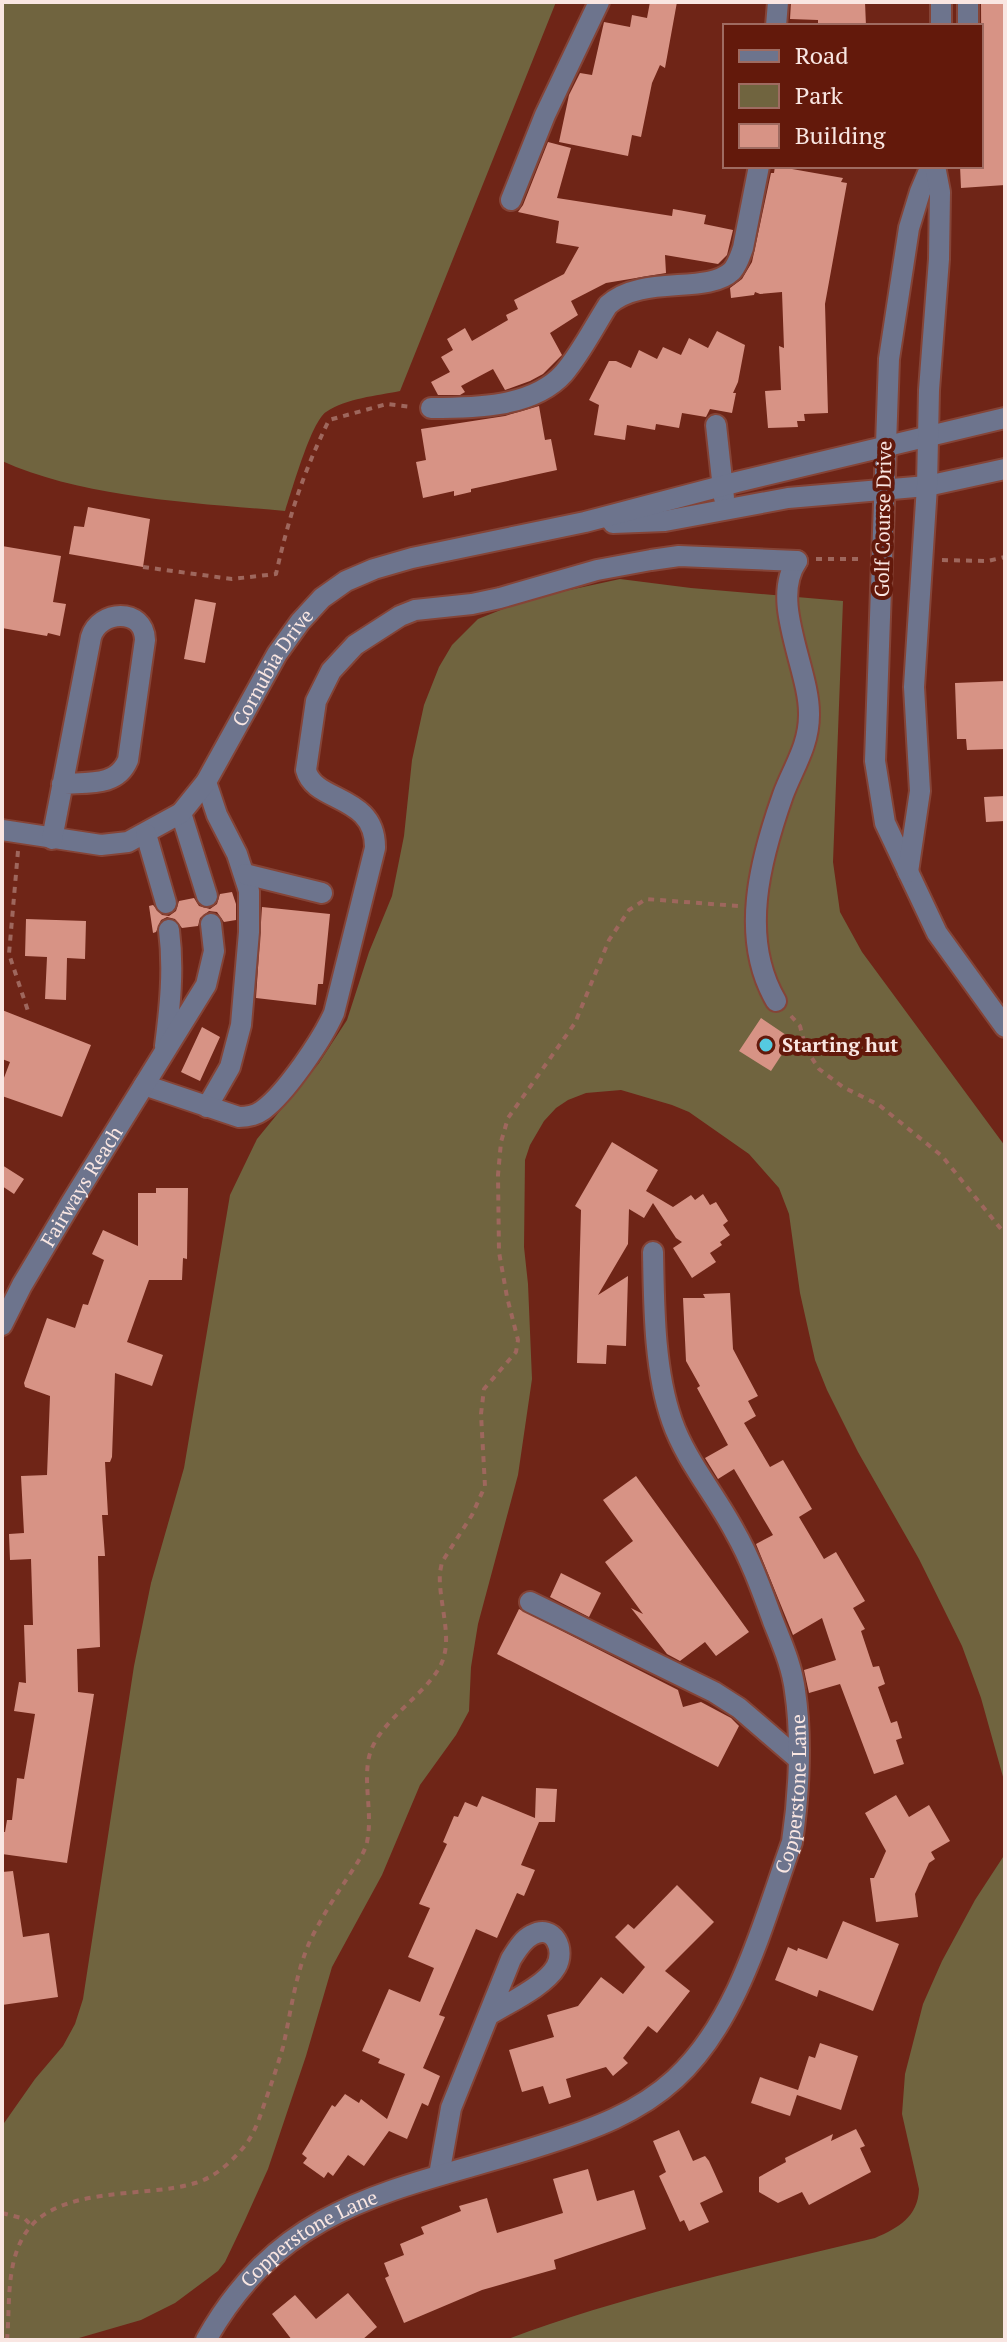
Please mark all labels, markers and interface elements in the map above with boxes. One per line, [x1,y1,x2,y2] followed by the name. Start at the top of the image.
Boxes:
[723,24,983,168] legend
[795,39,849,71] text: Road
[795,79,844,111] text: Park
[795,119,886,151] text: Building
[868,441,897,597] street label: Golf Course Drive
[225,602,319,731] street label: Cornubia Drive
[782,1031,898,1058] place label: Starting hut
[757,1036,775,1054] marker: Starting hut
[34,1120,129,1251] street label: Fairways Reach
[768,1713,812,1877] street label: Copperstone Lane
[234,2183,381,2293] street label: Copperstone Lane

